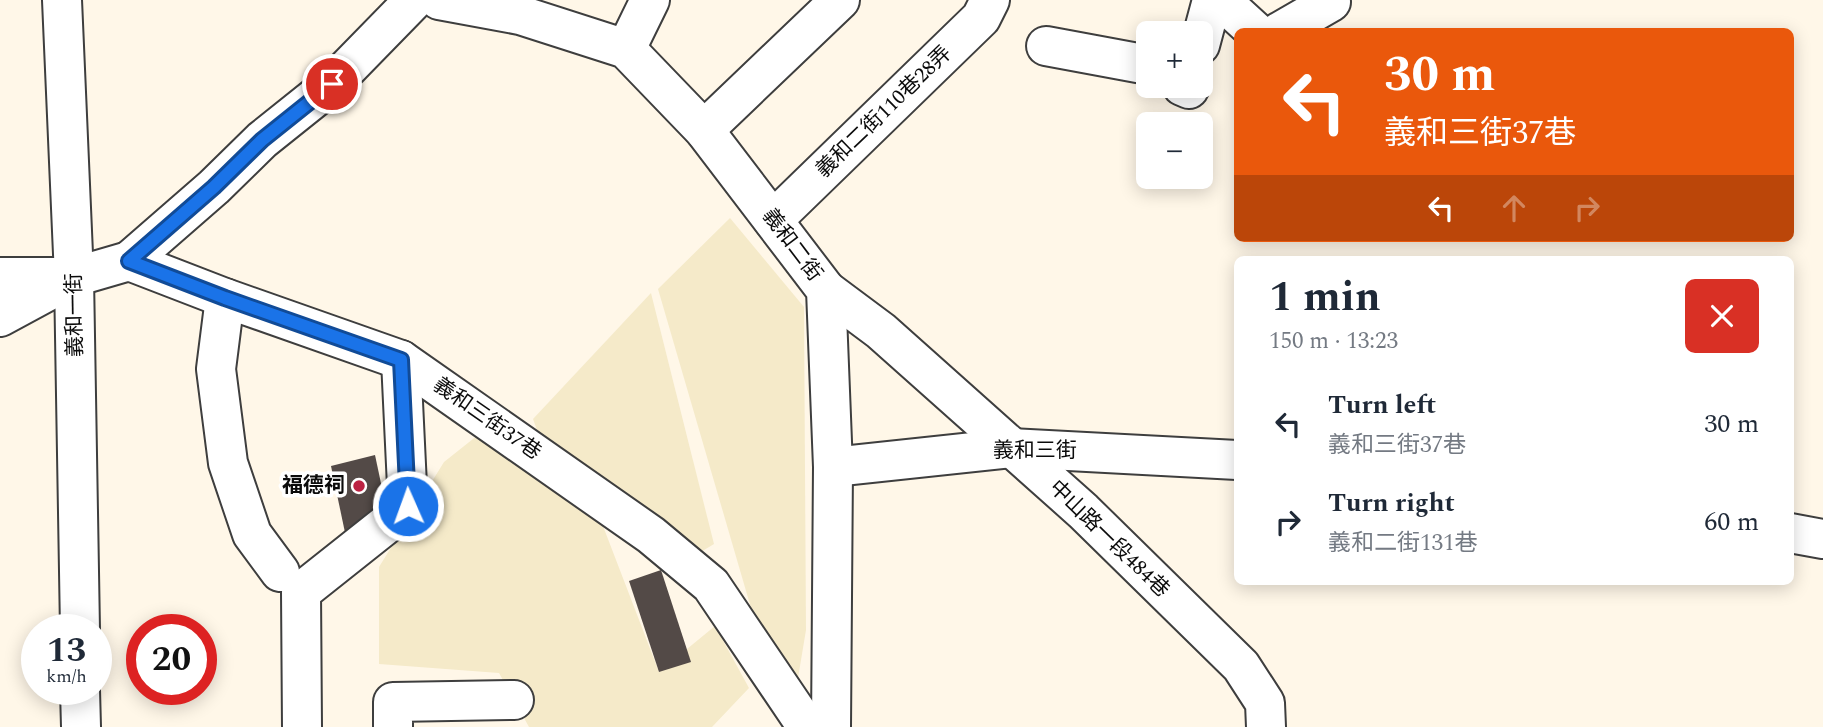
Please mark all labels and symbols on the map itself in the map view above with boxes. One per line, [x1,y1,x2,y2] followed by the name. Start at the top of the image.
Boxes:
[809,38,959,186] street label: 義和二街110巷28弄
[302,54,362,114] pin
[754,202,830,288] street label: 義和二街
[58,273,92,357] street label: 義和一街
[426,370,548,468] street label: 義和三街37巷
[993,435,1077,467] street label: 義和三街
[371,469,445,543] position arrow
[282,470,345,502] place label: 福德祠
[1041,473,1177,605] street label: 中山路一段484巷
[351,478,367,494] marker: 福德祠
[126,614,217,705] speed limit sign: 20

